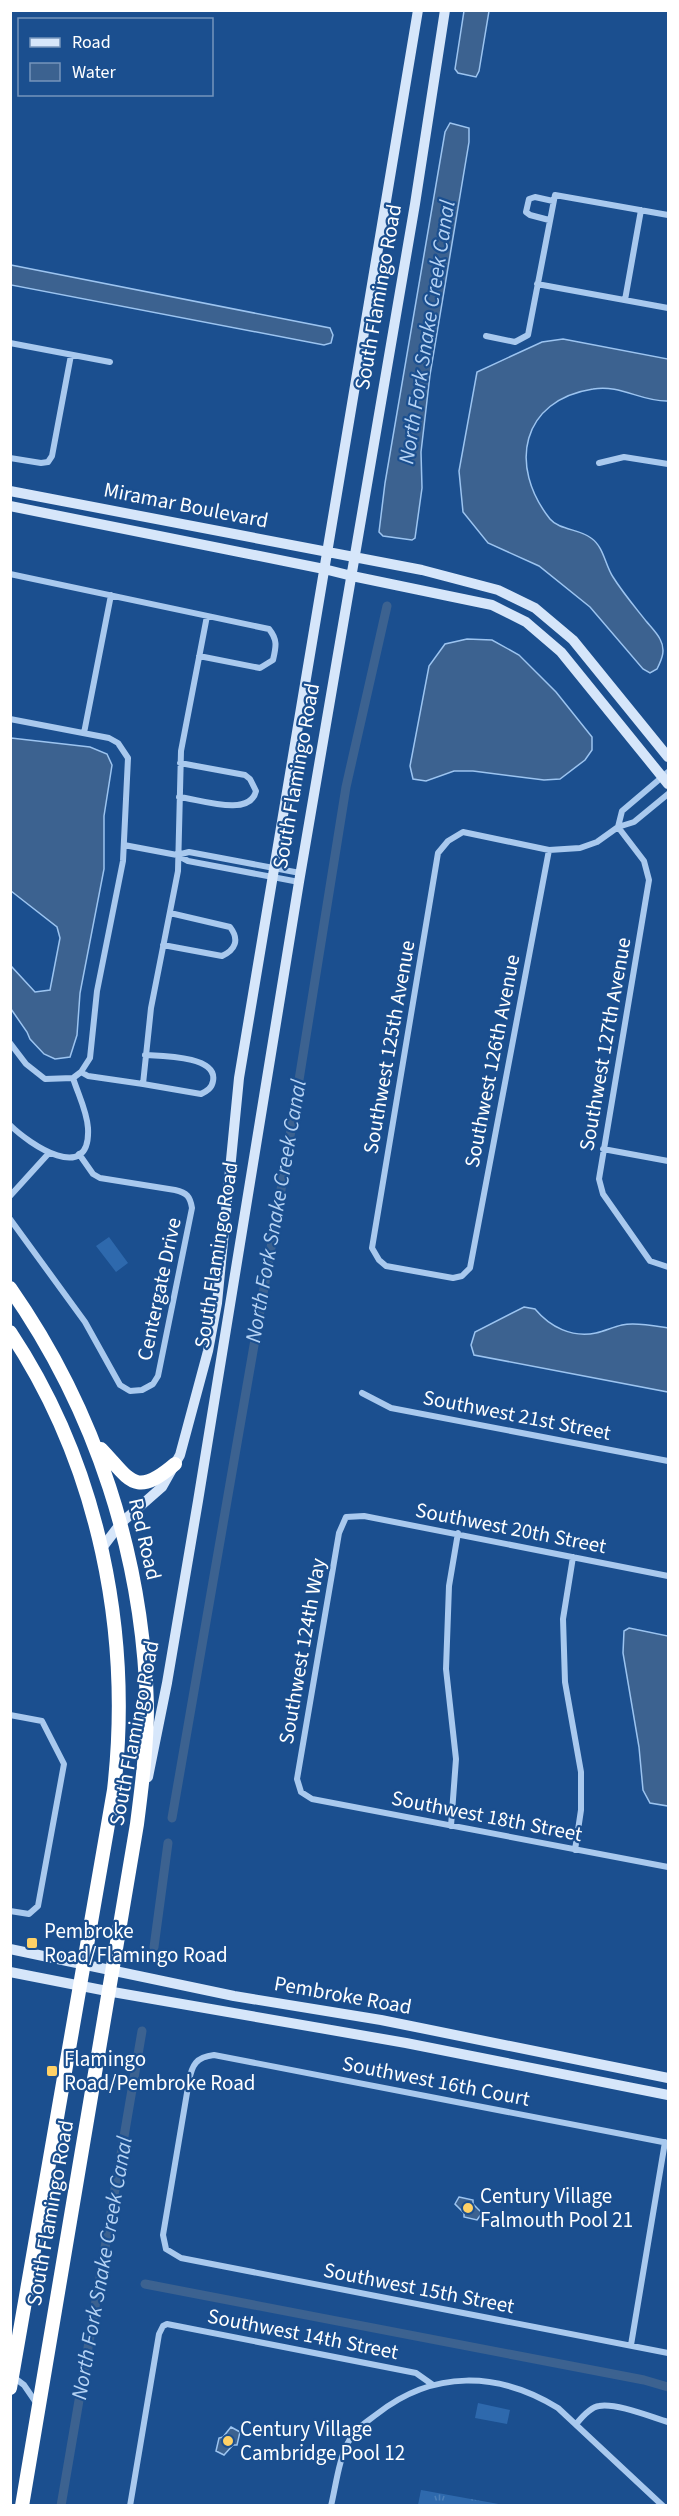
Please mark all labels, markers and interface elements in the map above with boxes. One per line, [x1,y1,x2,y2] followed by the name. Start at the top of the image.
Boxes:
[18,18,213,96] legend
[72,30,111,55] text: Road
[72,60,116,85] text: Water
[390,197,464,467] water label: North Fork Snake Creek Canal
[347,202,409,392] street label: South Flamingo Road
[101,474,271,536] street label: Miramar Boulevard
[265,681,327,871] street label: South Flamingo Road
[571,935,639,1153] street label: Southwest 127th Avenue
[355,938,423,1156] street label: Southwest 125th Avenue
[457,952,527,1170] street label: Southwest 126th Avenue
[237,1076,315,1345] water label: North Fork Snake Creek Canal
[186,1160,246,1350] street label: South Flamingo Road
[129,1215,189,1363] street label: Centergate Drive
[420,1382,614,1448] street label: Southwest 21st Street
[121,1495,169,1583] street label: Red Road
[413,1495,609,1561] street label: Southwest 20th Street
[271,1556,333,1746] street label: Southwest 124th Way
[101,1638,167,1828] street label: South Flamingo Road
[389,1783,585,1849] street label: Southwest 18th Street
[44,1916,228,1970] place label: Pembroke Road/Flamingo Road
[25,1936,39,1950] marker: Pembroke Road/Flamingo Road
[272,1968,414,2022] street label: Pembroke Road
[64,2044,255,2098] place label: Flamingo Road/Pembroke Road
[340,2048,532,2114] street label: Southwest 16th Court
[45,2064,59,2078] marker: Flamingo Road/Pembroke Road
[19,2118,81,2308] street label: South Flamingo Road
[63,2133,141,2402] water label: North Fork Snake Creek Canal
[480,2181,633,2235] place label: Century Village Falmouth Pool 21
[461,2201,475,2215] marker: Century Village Falmouth Pool 21
[321,2255,517,2321] street label: Southwest 15th Street
[205,2301,401,2367] street label: Southwest 14th Street
[240,2414,405,2468] place label: Century Village Cambridge Pool 12
[221,2434,235,2448] marker: Century Village Cambridge Pool 12

